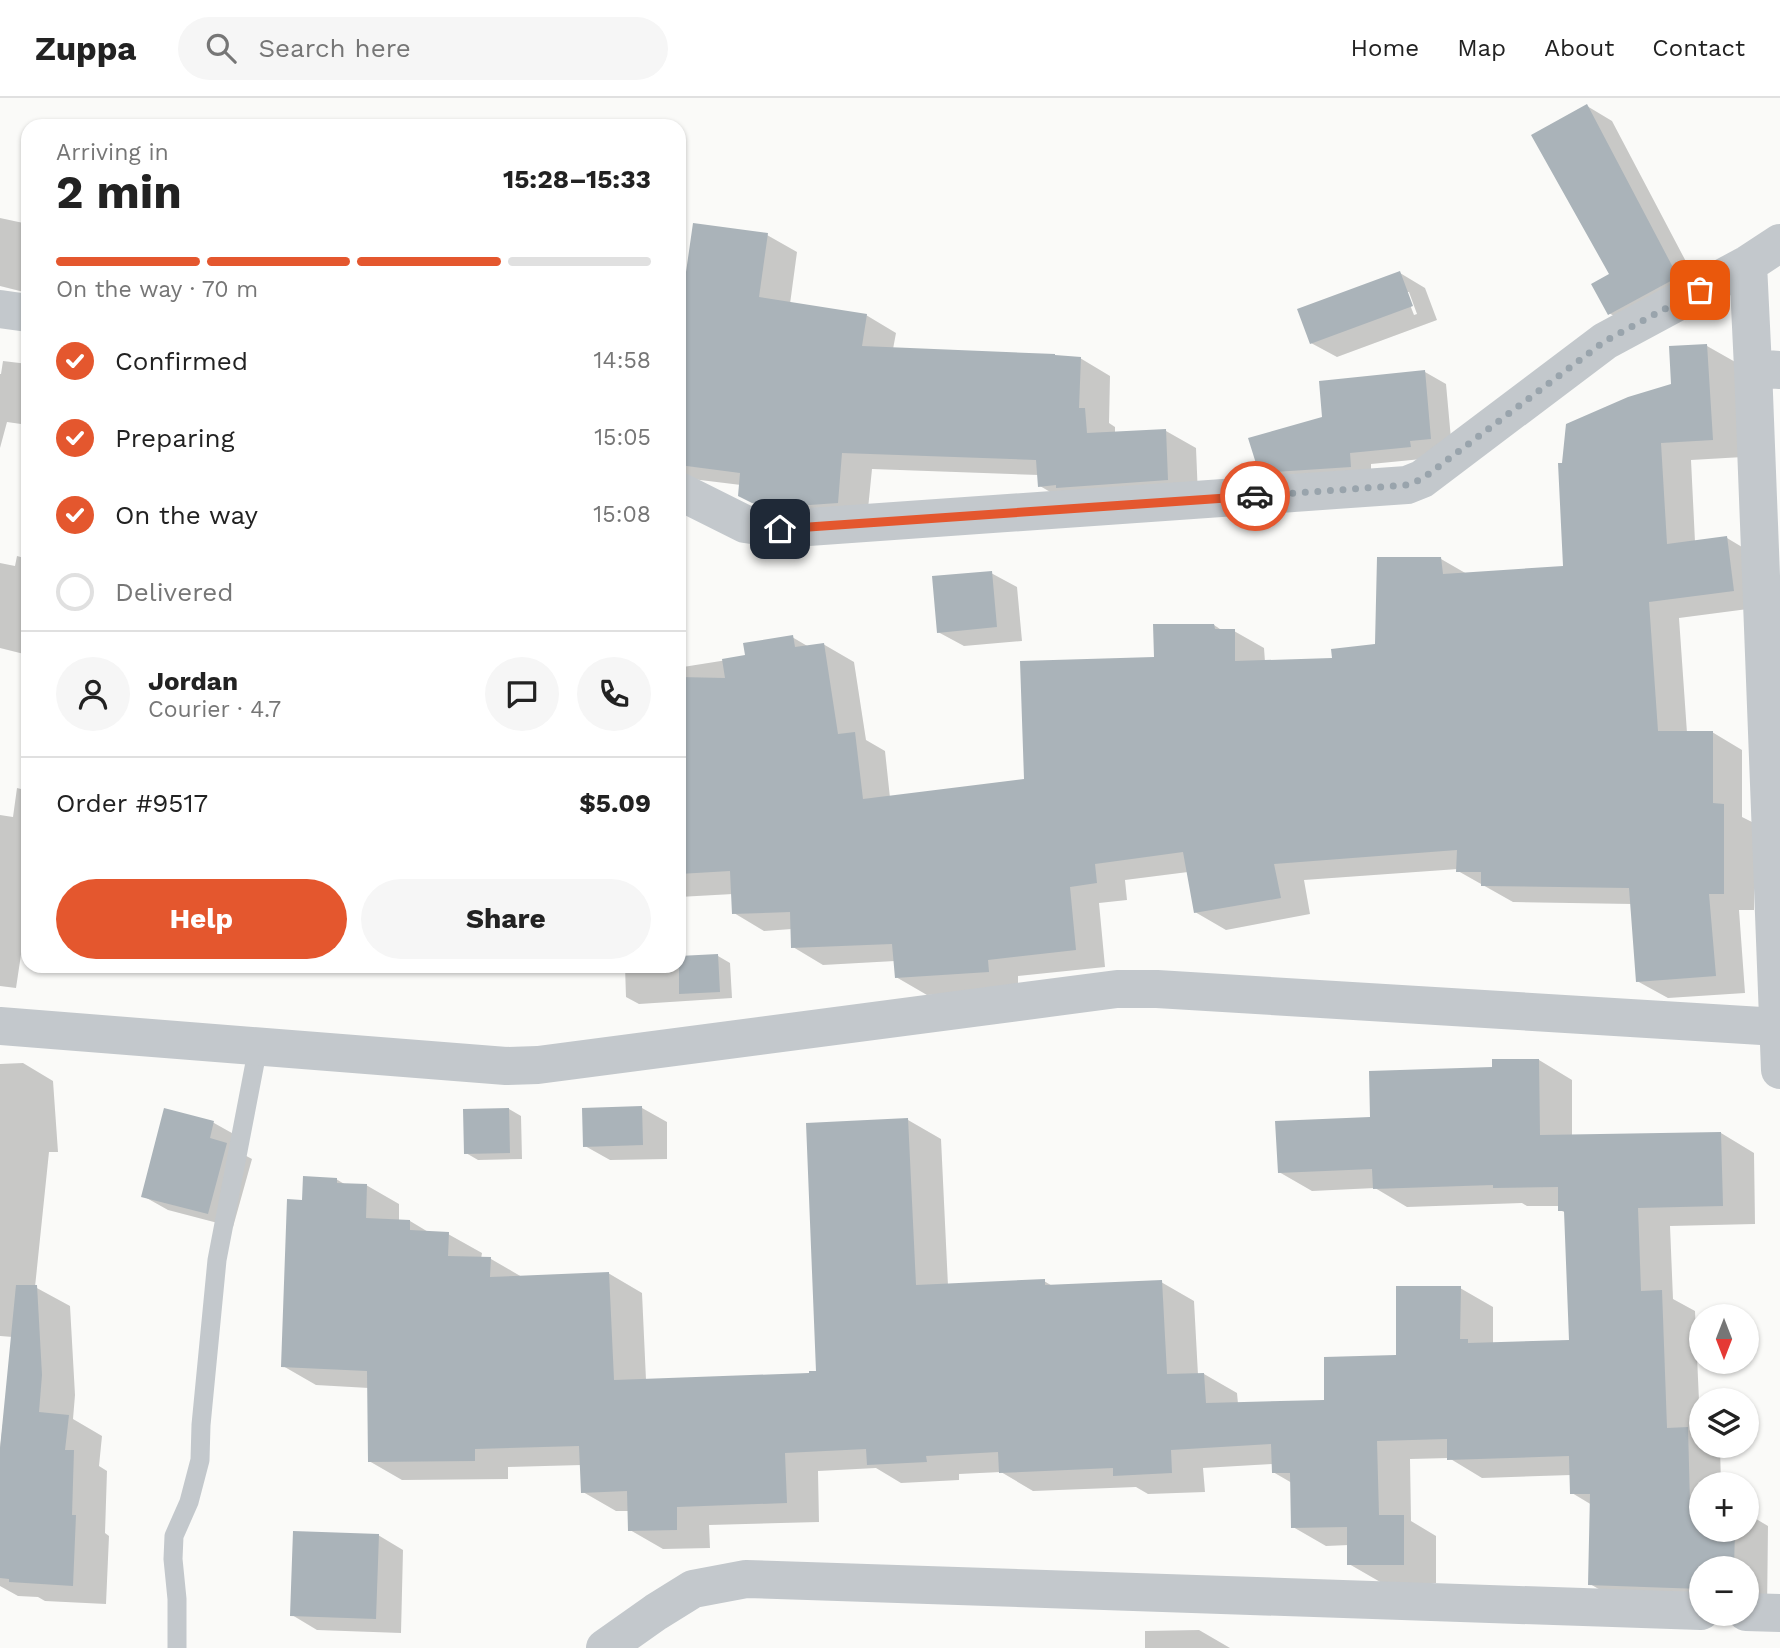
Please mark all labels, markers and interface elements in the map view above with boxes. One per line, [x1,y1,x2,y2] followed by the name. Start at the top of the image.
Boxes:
[178,17,668,80] search box
[35,29,136,68] text: Zuppa
[202,29,240,67] icon: search
[258,33,411,63] text: Search here
[1351,34,1419,62] text: Home
[1457,34,1506,62] text: Map
[1544,34,1614,62] text: About
[1652,34,1745,62] text: Contact
[56,139,169,166] text: Arriving in
[503,164,651,194] text: 15:28–15:33
[56,165,182,219] text: 2 min
[1670,260,1730,320] pin
[1681,271,1719,309] icon: bag
[56,276,258,303] text: On the way · 70 m
[56,342,94,380] icon: check
[115,346,248,376] text: Confirmed
[594,347,651,374] text: 14:58
[56,419,94,457] icon: check
[115,423,235,453] text: Preparing
[594,424,651,451] text: 15:05
[1220,461,1290,531] courier
[1236,477,1274,515] icon: car
[56,496,94,534] icon: check
[750,499,810,559] pin
[115,500,258,530] text: On the way
[593,501,651,528] text: 15:08
[761,510,799,548] icon: home
[115,577,234,607] text: Delivered
[56,657,130,731] button: person
[485,657,559,731] button: chat
[577,657,651,731] button: phone
[148,666,238,696] text: Jordan
[148,696,281,723] text: Courier · 4.7
[56,788,208,818] text: Order #9517
[579,788,651,818] text: $5.09
[56,879,347,959] button: Help
[361,879,651,959] button: Share
[1689,1304,1759,1374] north arrow
[1689,1304,1759,1626] map controls
[1689,1388,1759,1458] button: layers
[1689,1472,1759,1542] button: +
[1689,1556,1759,1626] button: −

